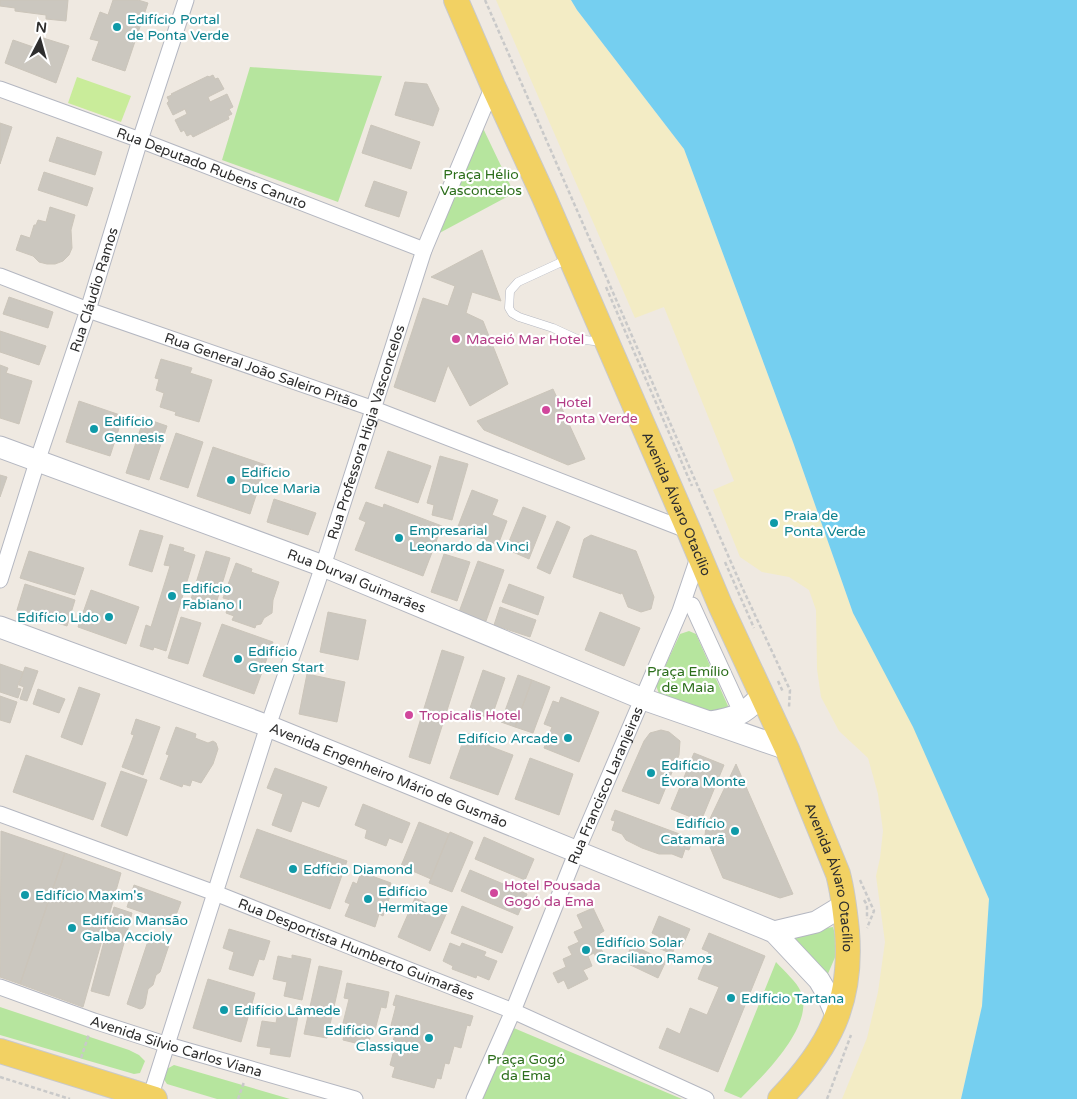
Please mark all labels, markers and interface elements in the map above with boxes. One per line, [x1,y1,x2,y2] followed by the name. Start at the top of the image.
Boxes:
[127,11,229,44] place label: Edifício Portal de Ponta Verde
[15,15,65,65] north arrow
[35,19,48,37] text: N
[111,21,123,33] marker: Edifício Portal de Ponta Verde
[114,124,309,212] street label: Rua Deputado Rubens Canuto
[440,166,522,199] park label: Praça Hélio Vasconcelos
[66,225,121,354] street label: Rua Cláudio Ramos
[324,322,408,542] street label: Rua Professora Higia Vasconcelos
[162,329,361,411] street label: Rua General João Saleiro Pitão
[466,331,584,348] place label: Maceió Mar Hotel
[450,333,462,345] marker: Maceió Mar Hotel
[556,394,638,427] place label: Hotel Ponta Verde
[540,404,552,416] marker: Hotel Ponta Verde
[104,413,165,446] place label: Edifício Gennesis
[88,423,100,435] marker: Edifício Gennesis
[638,429,715,578] street label: Avenida Álvaro Otacílio
[241,464,321,497] place label: Edifício Dulce Maria
[225,474,237,486] marker: Edifício Dulce Maria
[784,507,866,540] place label: Praia de Ponta Verde
[768,517,780,529] marker: Praia de Ponta Verde
[409,522,529,555] place label: Empresarial Leonardo da Vinci
[393,532,405,544] marker: Empresarial Leonardo da Vinci
[285,545,429,616] street label: Rua Durval Guimarães
[182,580,242,613] place label: Edifício Fabiano I
[166,590,178,602] marker: Edifício Fabiano I
[17,609,99,626] place label: Edifício Lido
[103,611,115,623] marker: Edifício Lido
[248,643,325,676] place label: Edifício Green Start
[232,653,244,665] marker: Edifício Green Start
[647,663,729,696] park label: Praça Emílio de Maia
[564,704,647,867] street label: Rua Francisco Laranjeiras
[419,707,521,724] place label: Tropicalis Hotel
[403,709,415,721] marker: Tropicalis Hotel
[267,719,510,831] street label: Avenida Engenheiro Mário de Gusmão
[457,730,558,747] place label: Edifício Arcade
[562,732,574,744] marker: Edifício Arcade
[661,757,746,790] place label: Edifício Évora Monte
[645,767,657,779] marker: Edifício Évora Monte
[801,800,856,952] street label: Avenida Álvaro Otacílio
[660,815,725,848] place label: Edifício Catamarã
[729,825,741,837] marker: Edifício Catamarã
[303,861,413,878] place label: Edfício Diamond
[287,863,299,875] marker: Edfício Diamond
[504,877,601,910] place label: Hotel Pousada Gogó da Ema
[378,883,448,916] place label: Edifício Hermitage
[35,887,143,904] place label: Edifício Maxim's
[488,887,500,899] marker: Hotel Pousada Gogó da Ema
[19,889,31,901] marker: Edifício Maxim's
[362,893,374,905] marker: Edifício Hermitage
[236,895,477,1003] street label: Rua Desportista Humberto Guimarães
[82,912,188,945] place label: Edifício Mansão Galba Accioly
[66,922,78,934] marker: Edifício Mansão Galba Accioly
[596,934,712,967] place label: Edifício Solar Graciliano Ramos
[580,944,592,956] marker: Edifício Solar Graciliano Ramos
[741,990,844,1007] place label: Edifício Tartana
[725,992,737,1004] marker: Edifício Tartana
[234,1002,341,1019] place label: Edifício Lâmede
[218,1004,230,1016] marker: Edifício Lâmede
[88,1012,264,1080] street label: Avenida Silvio Carlos Viana
[325,1022,419,1055] place label: Edifício Grand Classique
[423,1032,435,1044] marker: Edifício Grand Classique
[487,1051,565,1084] park label: Praça Gogó da Ema

